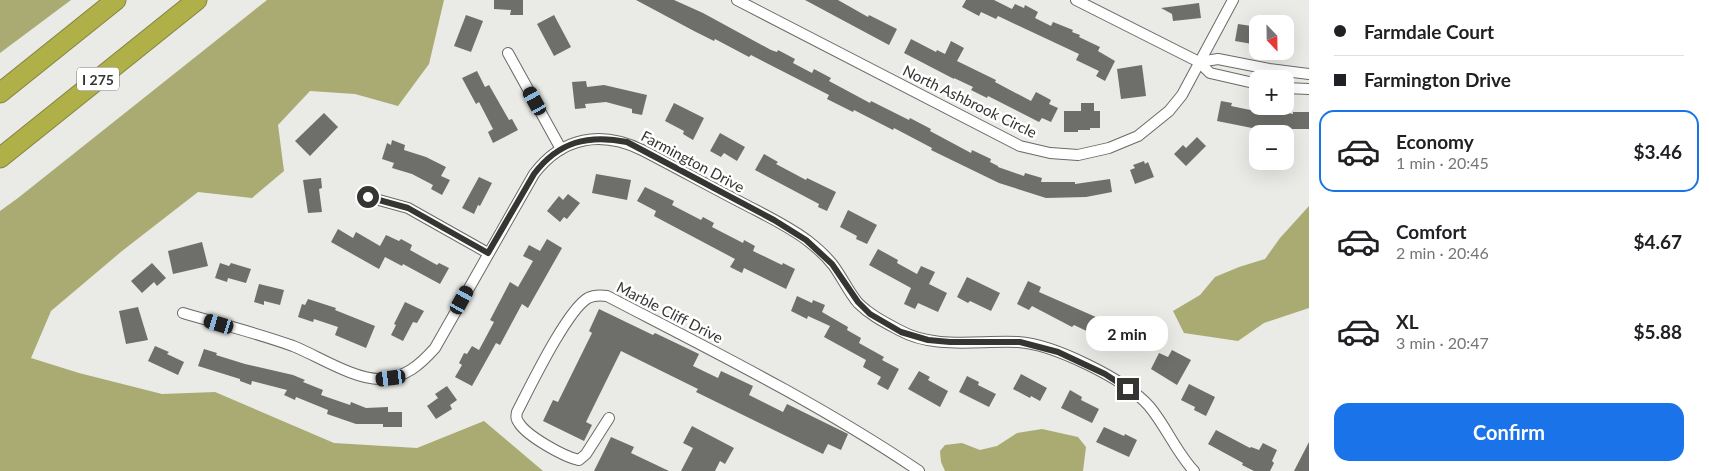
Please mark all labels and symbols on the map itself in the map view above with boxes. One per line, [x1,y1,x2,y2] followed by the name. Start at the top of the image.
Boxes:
[1249,15,1294,60] north arrow
[900,61,1040,141] street label: North Ashbrook Circle
[77,68,119,90] road number: I 275
[521,84,548,118] car
[638,126,748,196] street label: Farmington Drive
[357,186,379,208] route start
[614,277,726,347] street label: Marble Cliff Drive
[448,283,475,317] car
[202,312,235,336] car
[1087,316,1169,352] callout: 2 min
[375,369,406,387] car
[1117,378,1139,400] route end

